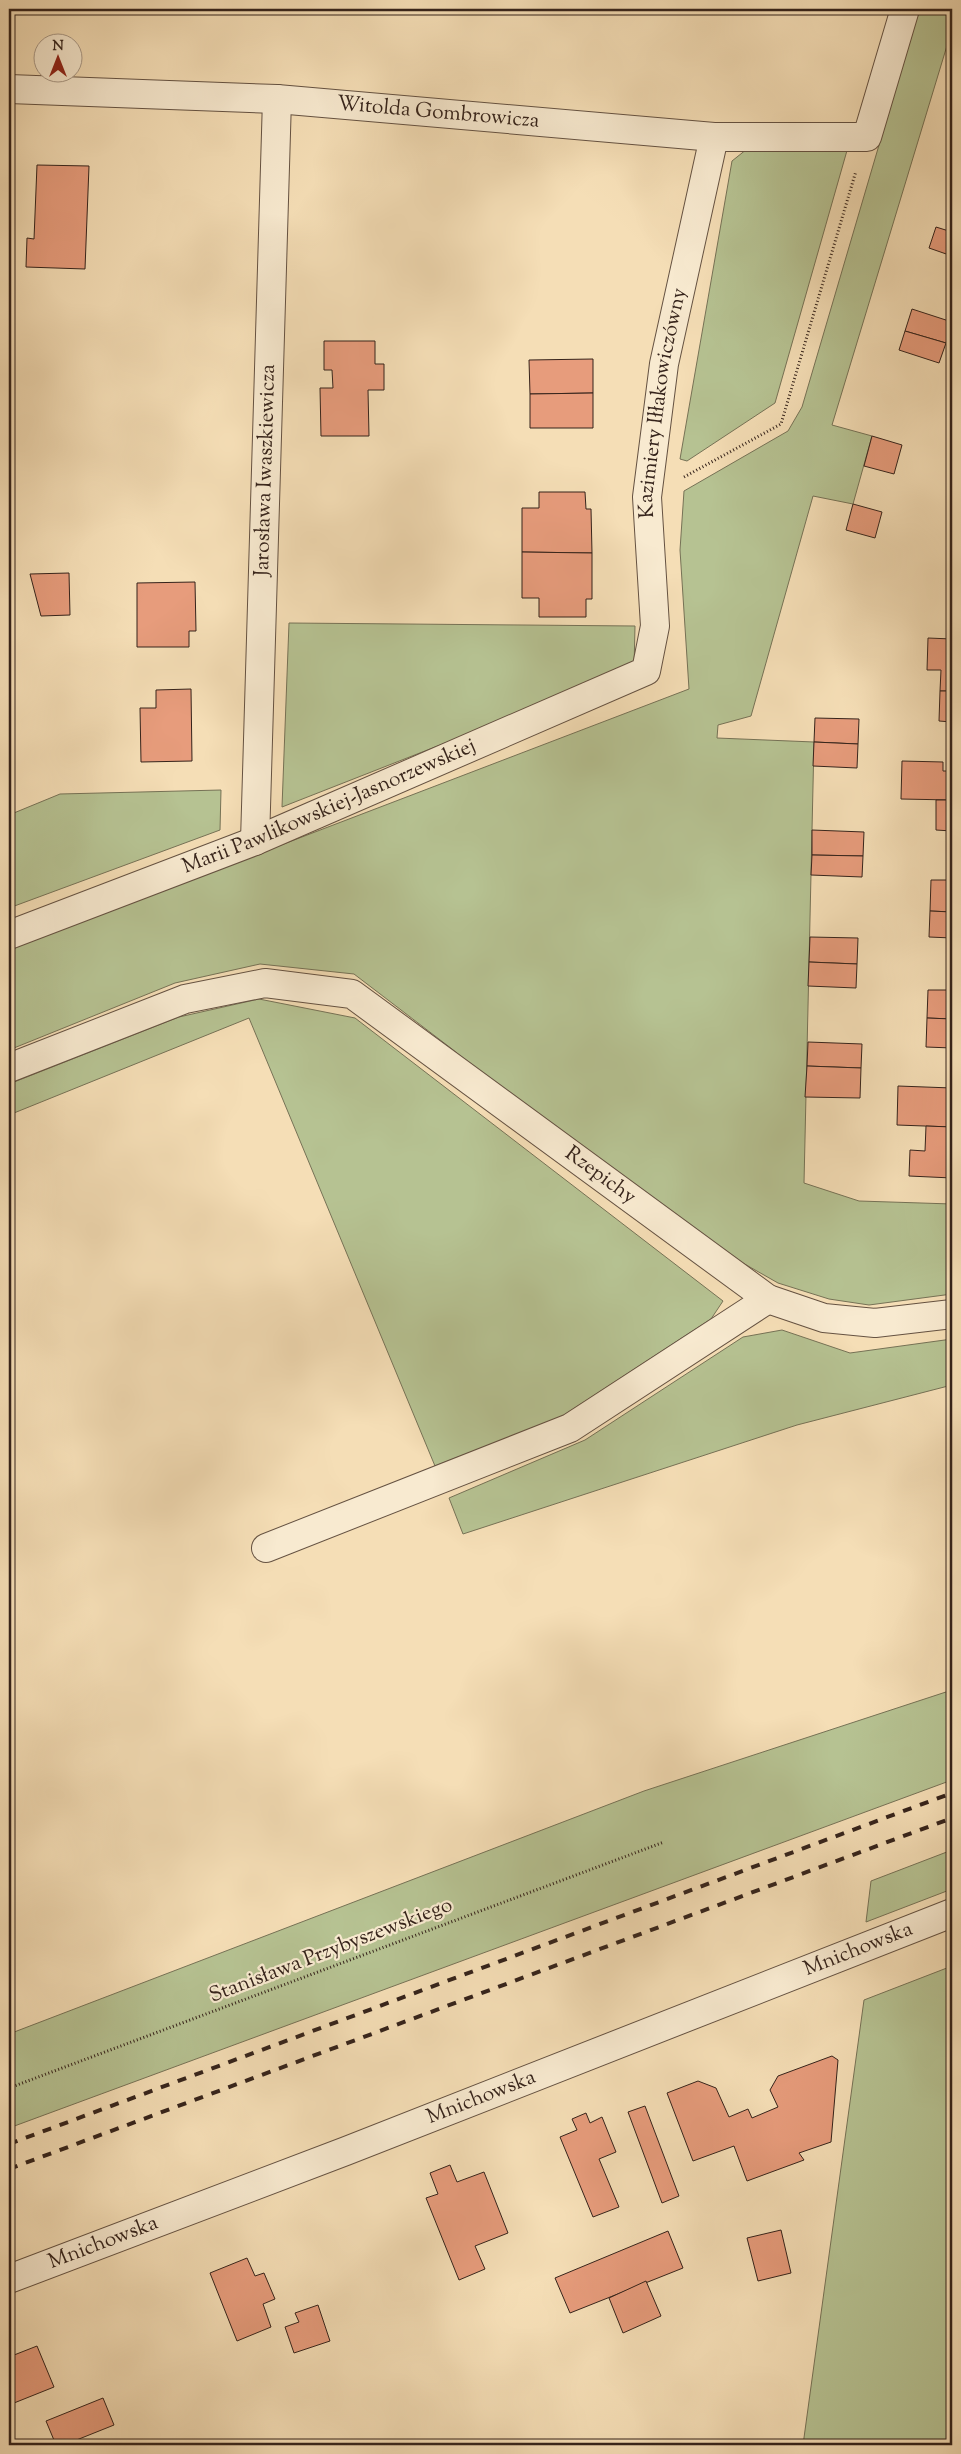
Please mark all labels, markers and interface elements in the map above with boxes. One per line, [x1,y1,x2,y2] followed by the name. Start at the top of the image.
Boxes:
[32,32,82,82] north arrow
[52,37,64,57] text: N
[336,89,541,137] street label: Witolda Gombrowicza
[632,285,695,519] street label: Kazimiery Iłłakowiczówny
[248,363,284,578] street label: Jarosława Iwaszkiewicza
[178,732,481,882] street label: Marii Pawlikowskiej-Jasnorzewskiej
[558,1140,643,1213] street label: Rzepichy
[205,1891,457,2011] street label: Stanisława Przybyszewskiego
[799,1915,918,1985] street label: Mnichowska
[422,2063,541,2133] street label: Mnichowska
[44,2209,163,2278] street label: Mnichowska

